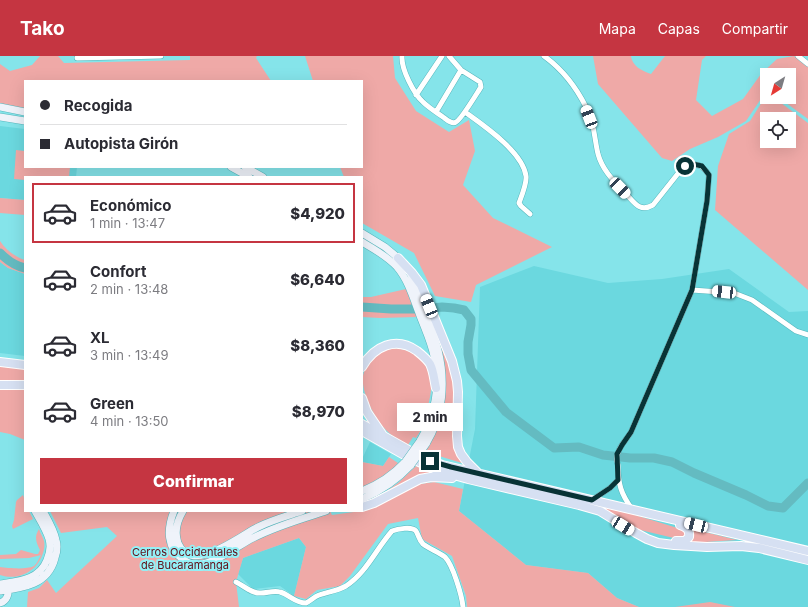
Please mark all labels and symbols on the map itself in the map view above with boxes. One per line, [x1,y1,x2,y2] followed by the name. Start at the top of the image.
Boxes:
[760,68,796,104] north arrow
[579,104,599,130] car
[676,157,694,175] route start
[607,175,633,201] car
[711,285,737,299] car
[419,293,439,319] car
[397,403,463,431] callout: 2 min
[421,452,439,470] route end
[610,515,636,537] car
[683,516,709,534] car
[132,545,238,572] park label: Cerros Occidentales de Bucaramanga

